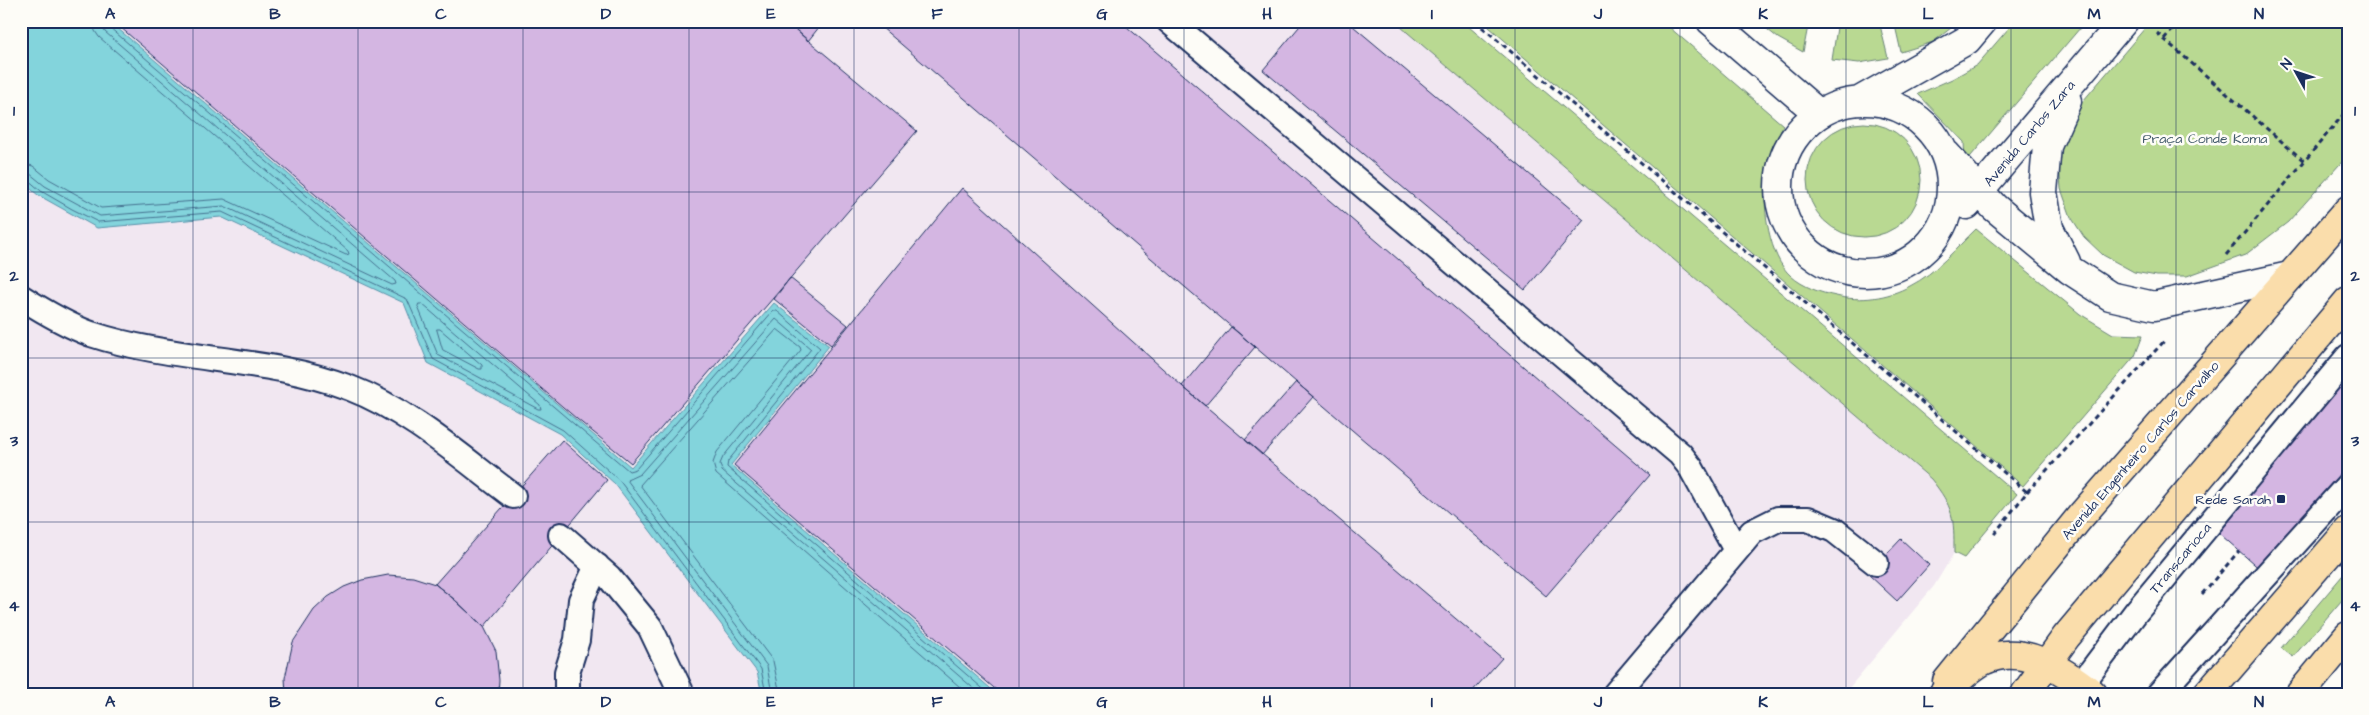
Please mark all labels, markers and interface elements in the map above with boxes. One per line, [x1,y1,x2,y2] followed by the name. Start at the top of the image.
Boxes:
[105,3,116,25] text: A
[269,3,281,25] text: B
[435,3,447,25] text: C
[601,3,612,25] text: D
[766,3,776,25] text: E
[931,3,943,25] text: F
[1096,3,1108,25] text: G
[1262,3,1272,25] text: H
[1431,3,1433,25] text: I
[1593,3,1603,25] text: J
[1758,3,1768,25] text: K
[1922,3,1934,25] text: L
[2087,3,2101,25] text: M
[2254,3,2264,25] text: N
[2272,48,2322,98] north arrow
[2276,54,2297,74] text: N
[1979,76,2080,191] street label: Avenida Carlos Zara
[13,100,16,122] text: 1
[2354,100,2357,122] text: 1
[2143,129,2267,149] park label: Praça Conde Koma
[8,265,19,287] text: 2
[2349,265,2360,287] text: 2
[2057,357,2224,545] street label: Avenida Engenheiro Carlos Carvalho
[9,430,19,452] text: 3
[2350,430,2360,452] text: 3
[2195,490,2271,510] place label: Rede Sarah
[2275,493,2287,505] marker: Rede Sarah
[2145,519,2216,599] street label: Transcarioca
[9,595,20,617] text: 4
[2350,595,2361,617] text: 4
[105,691,116,713] text: A
[269,691,281,713] text: B
[435,691,447,713] text: C
[601,691,612,713] text: D
[766,691,776,713] text: E
[931,691,943,713] text: F
[1096,691,1108,713] text: G
[1262,691,1272,713] text: H
[1431,691,1433,713] text: I
[1593,691,1603,713] text: J
[1758,691,1768,713] text: K
[1922,691,1934,713] text: L
[2087,691,2101,713] text: M
[2254,691,2264,713] text: N

